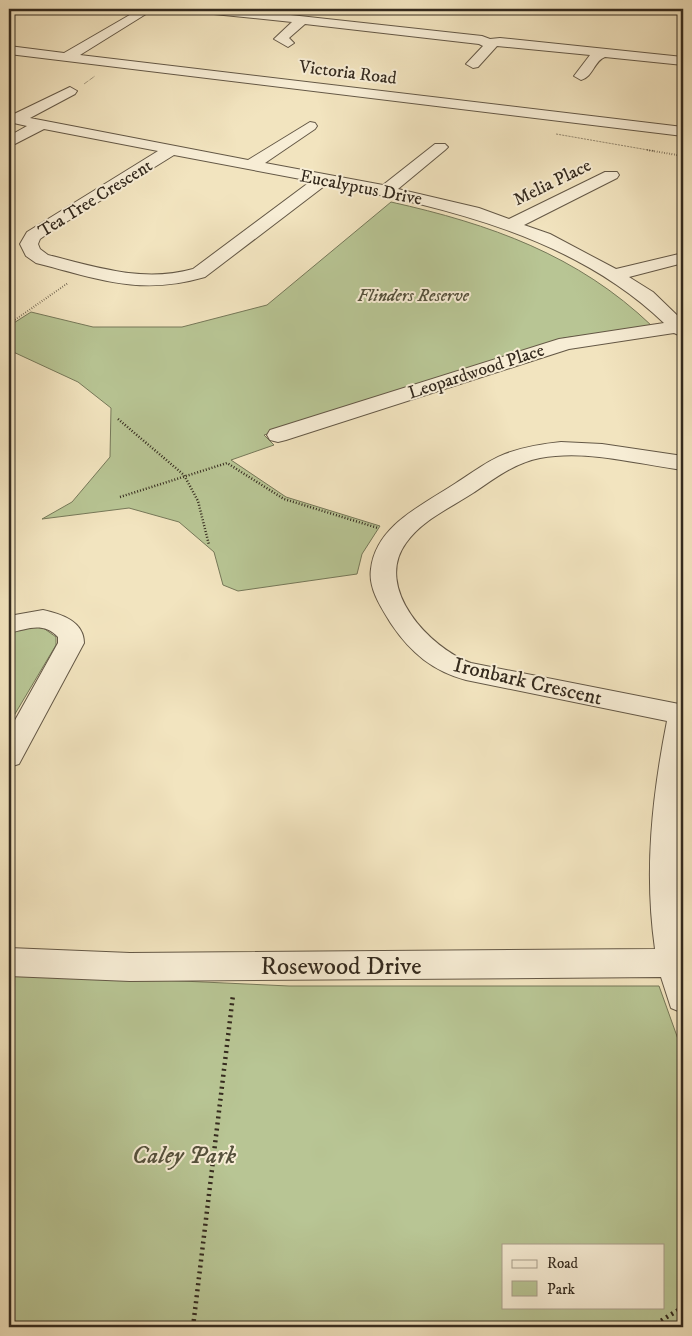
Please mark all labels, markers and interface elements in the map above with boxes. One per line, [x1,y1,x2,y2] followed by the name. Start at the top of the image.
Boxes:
[297,56,398,90] street label: Victoria Road
[34,155,157,243] street label: Tea Tree Crescent
[510,155,595,211] street label: Melia Place
[298,165,424,211] street label: Eucalyptus Drive
[357,285,470,307] park label: Flinders Reserve
[405,340,547,404] street label: Leopardwood Place
[451,652,605,712] street label: Ironbark Crescent
[260,951,422,982] street label: Rosewood Drive
[132,1140,237,1171] park label: Caley Park
[502,1244,664,1308] legend
[547,1254,579,1273] text: Road
[547,1280,576,1299] text: Park

